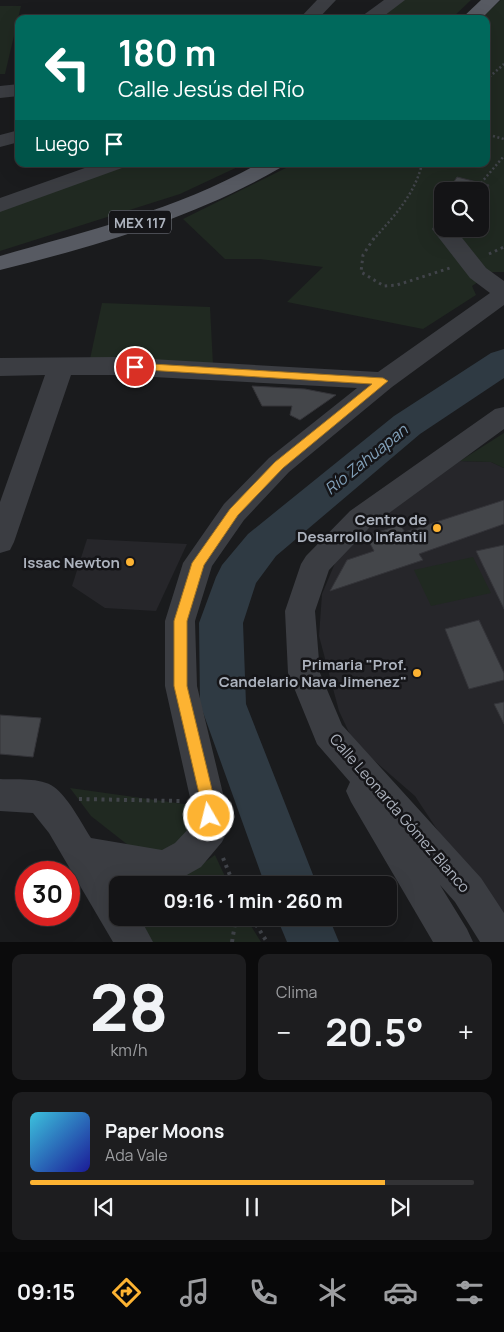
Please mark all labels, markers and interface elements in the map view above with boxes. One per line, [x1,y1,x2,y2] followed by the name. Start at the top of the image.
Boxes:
[118,29,216,77] text: 180 m
[35,35,100,100] icon: left
[118,74,305,104] text: Calle Jesús del Río
[100,130,128,158] icon: arrive
[35,131,90,157] text: Luego
[434,182,489,237] map controls
[434,182,489,237] button: search
[109,210,171,233] road number: MEX 117
[114,346,156,388] pin
[121,353,149,381] icon: arrive
[320,418,413,499] water label: Río Zahuapan
[297,509,427,547] place label: Centro de Desarrollo Infantil
[431,522,443,534] marker: Centro de Desarrollo Infantil
[23,552,120,573] place label: Issac Newton
[124,556,136,568] marker: Issac Newton
[219,654,407,692] place label: Primaria "Prof. Candelario Nava Jimenez"
[411,667,423,679] marker: Primaria "Prof. Candelario Nava Jimenez"
[325,729,475,897] street label: Calle Leonarda Gómez Blanco
[182,789,234,841] position arrow
[15,861,80,926] speed limit sign: 30
[163,888,343,914] text: 09:16 · 1 min · 260 m
[90,962,168,1051] text: 28
[276,981,317,1003] text: Clima
[325,1005,424,1057] text: 20.5°
[276,1013,291,1051] text: −
[458,1013,474,1051] text: +
[110,1039,148,1061] text: km/h
[105,1118,224,1144] text: Paper Moons
[105,1144,168,1166] text: Ada Vale
[90,1193,118,1221] icon: previous
[238,1193,266,1221] icon: pause
[386,1193,414,1221] icon: next
[109,1275,144,1310] icon: directions
[177,1275,212,1310] icon: music
[246,1275,281,1310] icon: phone
[315,1275,350,1310] icon: climate
[383,1275,418,1310] icon: car
[452,1275,487,1310] icon: filters
[17,1277,75,1307] text: 09:15

